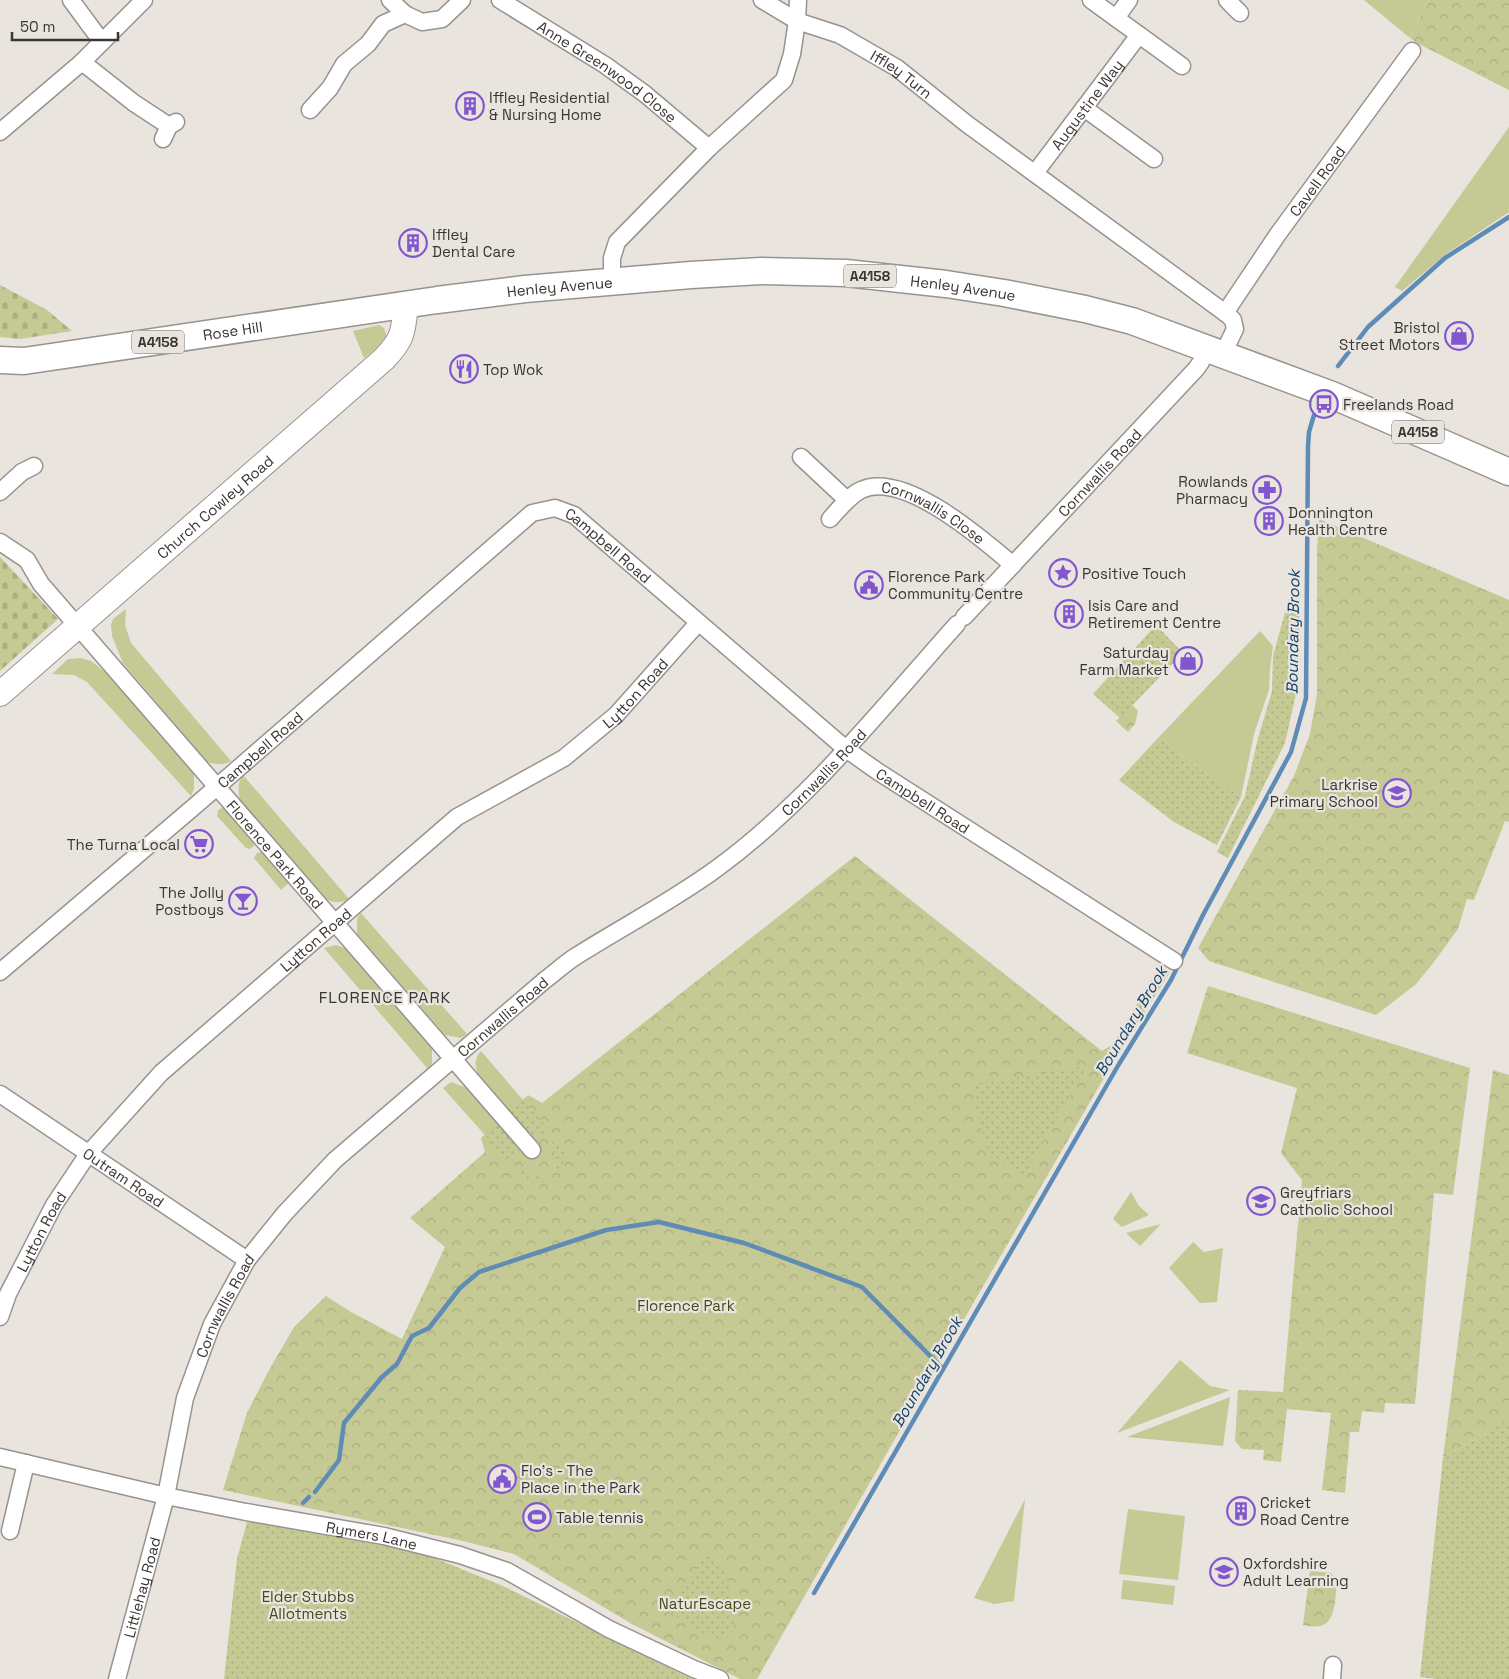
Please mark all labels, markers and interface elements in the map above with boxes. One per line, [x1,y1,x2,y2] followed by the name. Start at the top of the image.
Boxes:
[12,10,119,42] scale bar
[534,16,681,127] street label: Anne Greenwood Close
[20,17,55,36] text: 50 m
[867,45,936,102] street label: Iffley Turn
[1047,55,1127,153] street label: Augustine Way
[489,88,610,124] place label: Iffley Residential & Nursing Home
[455,91,485,121] building icon: Iffley Residential & Nursing Home
[1285,142,1349,220] street label: Cavell Road
[432,225,515,261] place label: Iffley Dental Care
[398,228,428,258] building icon: Iffley Dental Care
[844,264,896,288] road number: A4158
[909,271,1018,305] street label: Henley Avenue
[506,272,614,301] street label: Henley Avenue
[201,316,264,344] street label: Rose Hill
[1339,318,1440,354] place label: Bristol Street Motors
[1444,321,1474,351] shop icon: Bristol Street Motors
[132,331,184,354] road number: A4158
[449,354,479,384] restaurant icon: Top Wok
[483,360,543,379] place label: Top Wok
[1309,389,1339,419] bus stop icon: Freelands Road
[1343,395,1454,414] place label: Freelands Road
[1392,421,1444,444] road number: A4158
[1053,424,1145,520] street label: Cornwallis Road
[153,451,277,563] street label: Church Cowley Road
[1176,472,1248,508] place label: Rowlands Pharmacy
[1252,475,1282,505] pharmacy icon: Rowlands Pharmacy
[880,477,989,548] street label: Cornwallis Close
[563,503,655,587] street label: Campbell Road
[1288,503,1388,539] place label: Donnington Health Centre
[1254,506,1284,536] building icon: Donnington Health Centre
[1048,558,1078,588] place icon: Positive Touch
[1082,564,1186,583] place label: Positive Touch
[888,567,1023,603] place label: Florence Park Community Centre
[1281,567,1305,694] water label: Boundary Brook
[854,570,884,600] public building icon: Florence Park Community Centre
[1088,596,1221,632] place label: Isis Care and Retirement Centre
[1054,599,1084,629] building icon: Isis Care and Retirement Centre
[1080,643,1169,679] place label: Saturday Farm Market
[1173,646,1203,676] shop icon: Saturday Farm Market
[598,654,672,732] street label: Lytton Road
[213,707,307,792] street label: Campbell Road
[777,725,870,820] street label: Cornwallis Road
[873,764,974,837] street label: Campbell Road
[1270,775,1378,811] place label: Larkrise Primary School
[1382,778,1412,808] school or university icon: Larkrise Primary School
[223,796,328,913] street label: Florence Park Road
[184,829,214,859] supermarket icon: The Turna Local
[67,835,180,854] place label: The Turna Local
[155,883,224,919] place label: The Jolly Postboys
[228,886,258,916] bar icon: The Jolly Postboys
[276,903,355,976] street label: Lytton Road
[1090,960,1173,1080] water label: Boundary Brook
[453,972,552,1061] street label: Cornwallis Road
[319,987,451,1008] district label: FLORENCE PARK
[79,1143,168,1211] street label: Outram Road
[1280,1183,1393,1219] place label: Greyfriars Catholic School
[1246,1186,1276,1216] school or university icon: Greyfriars Catholic School
[12,1188,70,1275] street label: Lytton Road
[191,1249,258,1360] street label: Cornwallis Road
[637,1296,735,1315] park label: Florence Park
[887,1311,968,1431] water label: Boundary Brook
[521,1461,641,1497] place label: Flo's - The Place in the Park
[487,1464,517,1494] public building icon: Flo's - The Place in the Park
[1260,1493,1349,1529] place label: Cricket Road Centre
[1226,1496,1256,1526] building icon: Cricket Road Centre
[522,1502,552,1532] sports icon: Table tennis
[556,1508,644,1527] place label: Table tennis
[325,1517,420,1554] street label: Rymers Lane
[119,1535,164,1640] street label: Littlehay Road
[1243,1554,1349,1590] place label: Oxfordshire Adult Learning
[1209,1557,1239,1587] school or university icon: Oxfordshire Adult Learning
[262,1587,354,1623] park label: Elder Stubbs Allotments
[659,1594,751,1613] park label: NaturEscape

